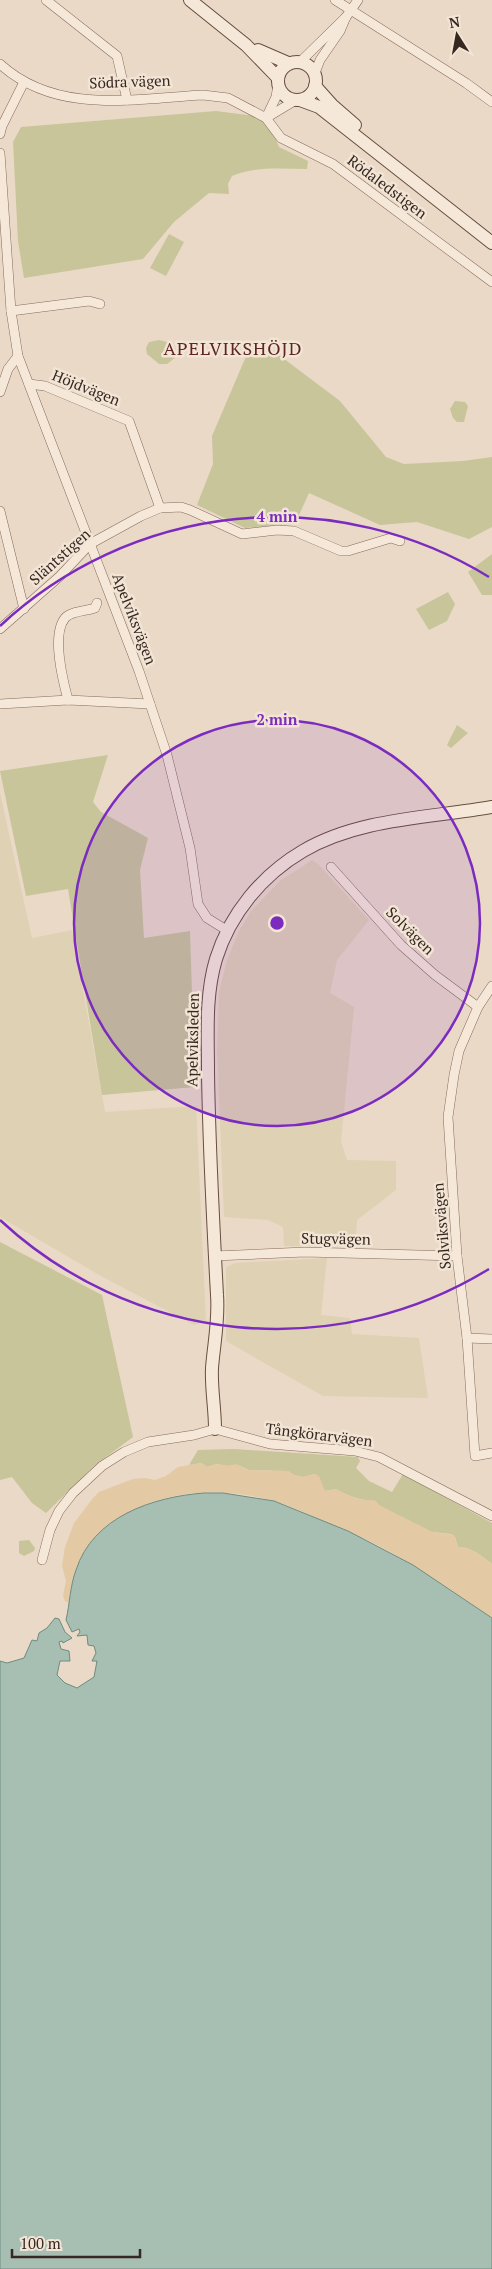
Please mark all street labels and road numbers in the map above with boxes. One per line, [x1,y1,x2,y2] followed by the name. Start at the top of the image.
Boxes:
[89,70,171,92] street label: Södra vägen
[344,150,432,223] street label: Rödaledstigen
[50,364,123,410] street label: Höjdvägen
[25,523,94,589] street label: Släntstigen
[108,570,162,667] street label: Apelviksvägen
[382,902,439,959] street label: Solvägen
[181,993,203,1087] street label: Apelviksleden
[427,1182,455,1270] street label: Solviksvägen
[301,1227,371,1249] street label: Stugvägen
[264,1418,374,1451] street label: Tångkörarvägen

